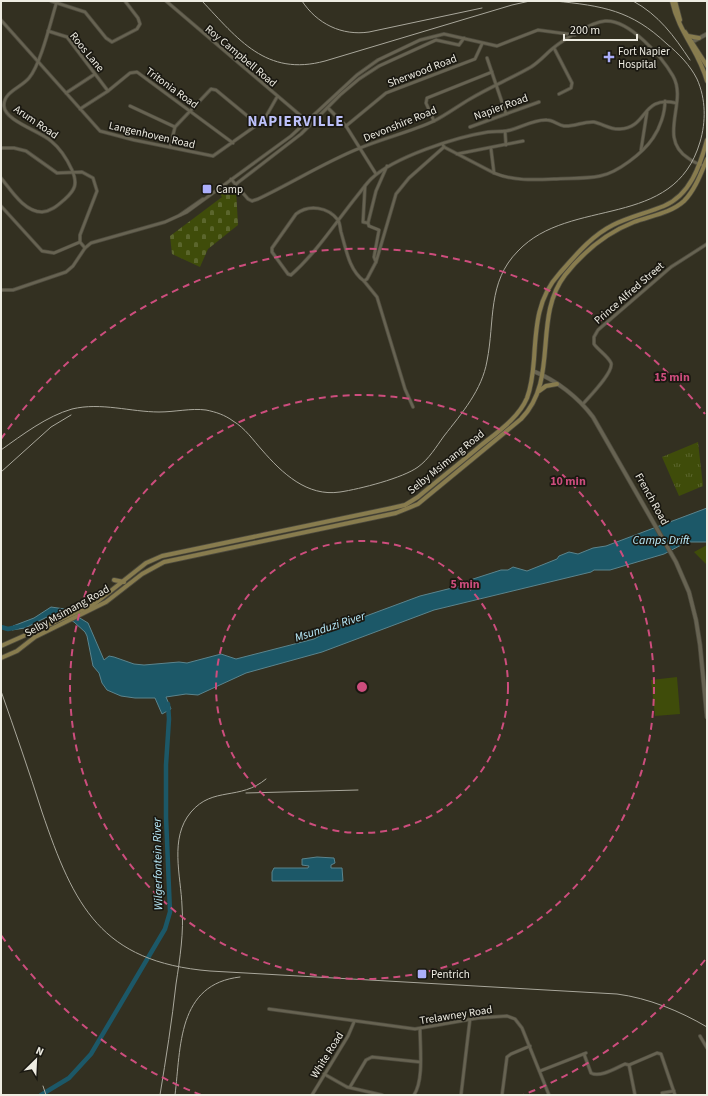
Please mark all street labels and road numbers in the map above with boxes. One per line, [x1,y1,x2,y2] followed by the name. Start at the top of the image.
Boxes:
[202,22,280,90] street label: Roy Campbell Road
[66,29,108,75] street label: Roos Lane
[385,51,459,91] street label: Sherwood Road
[143,64,201,112] street label: Tritonia Road
[472,90,530,124] street label: Napier Road
[11,102,61,142] street label: Arum Road
[361,103,439,145] street label: Devonshire Road
[107,118,197,152] street label: Langenhoven Road
[591,258,667,328] street label: Prince Alfred Street
[404,426,488,498] street label: Selby Msimang Road
[632,470,672,528] street label: French Road
[22,581,112,641] street label: Selby Msimang Road
[419,1002,493,1028] street label: Trelawney Road
[307,1029,347,1081] street label: White Road

